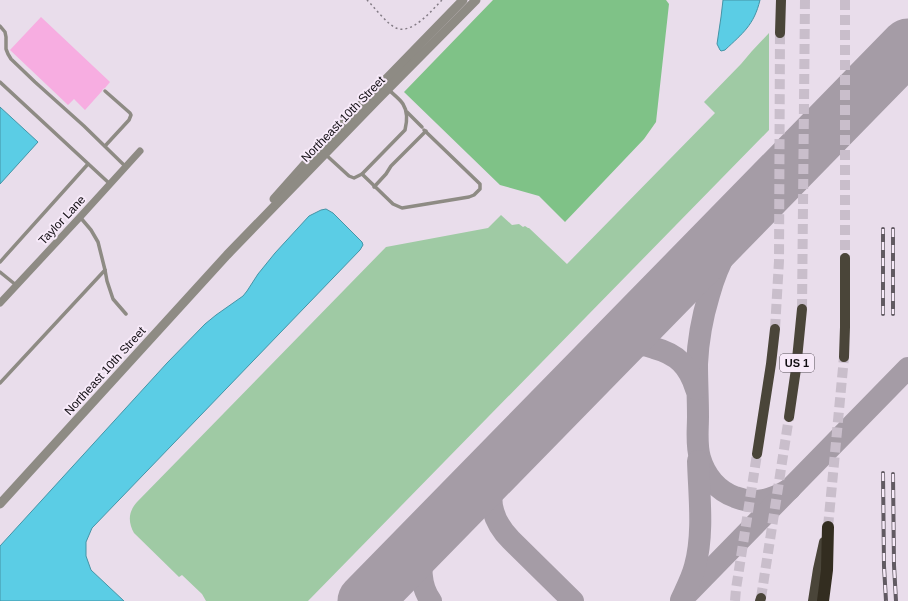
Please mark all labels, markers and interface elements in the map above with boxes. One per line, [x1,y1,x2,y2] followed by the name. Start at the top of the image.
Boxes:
[298,73,388,165] street label: Northeast 10th Street
[36,192,88,247] street label: Taylor Lane
[62,323,149,418] street label: Northeast 10th Street
[780,354,814,372] road number: US 1

